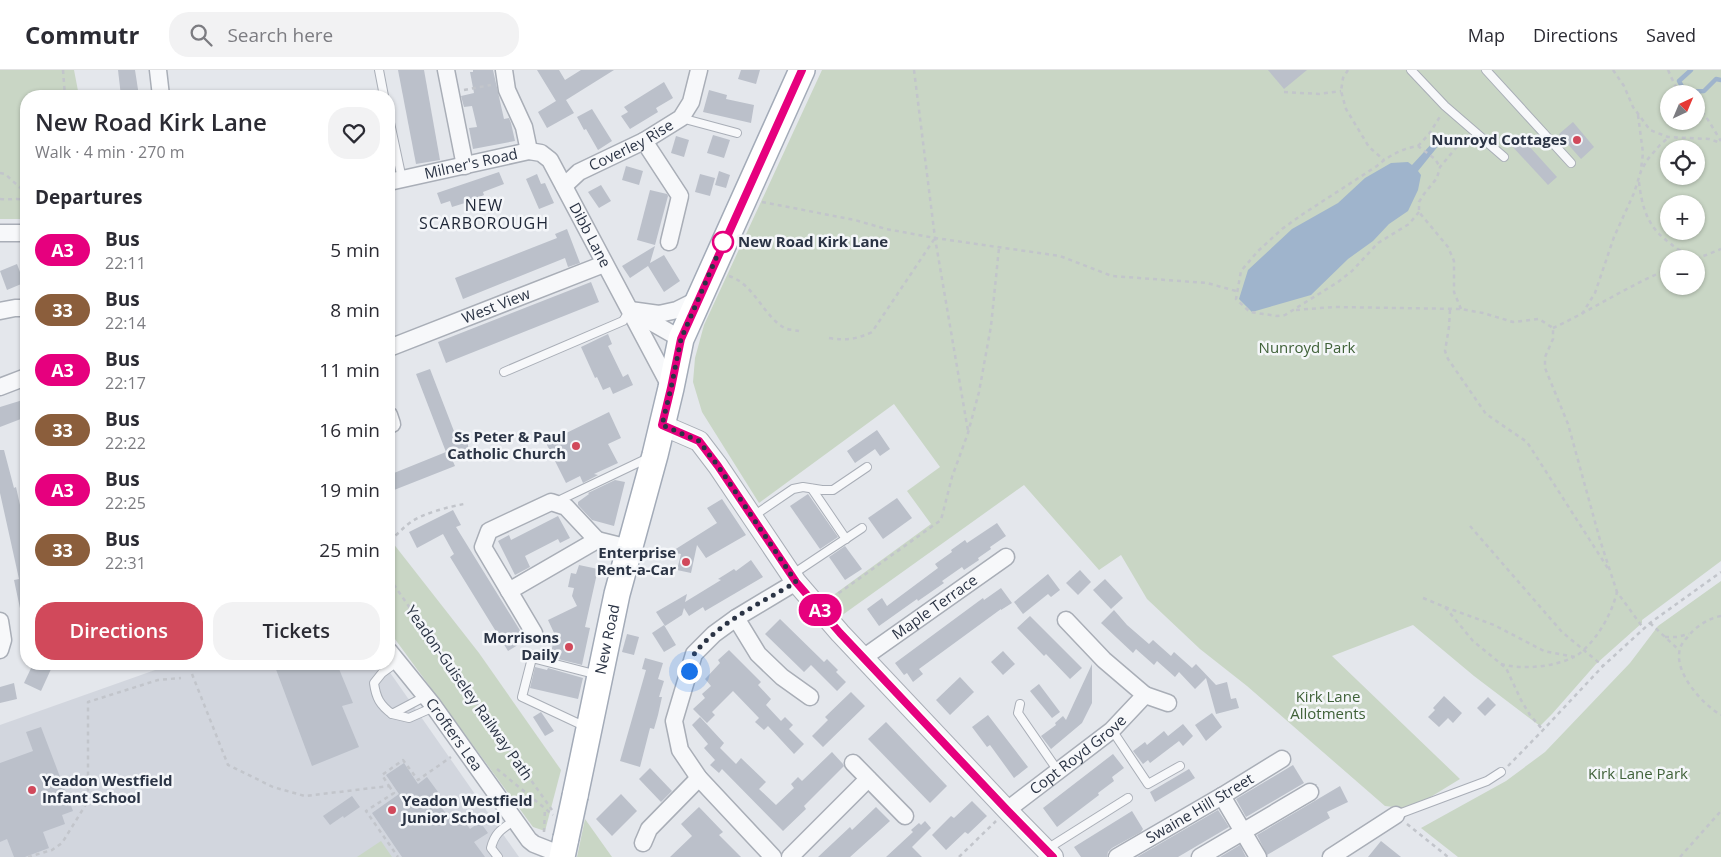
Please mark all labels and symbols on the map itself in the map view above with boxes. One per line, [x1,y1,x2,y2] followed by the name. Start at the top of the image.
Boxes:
[1660,85,1705,130] north arrow
[585,114,677,175] street label: Coverley Rise
[1431,129,1567,149] place label: Nunroyd Cottages
[1571,134,1583,146] marker: Nunroyd Cottages
[422,143,519,183] street label: Milner's Road
[419,194,549,234] district label: NEW SCARBOROUGH
[565,199,616,271] street label: Dibb Lane
[712,231,734,253] marker: New Road Kirk Lane
[738,231,888,251] place label: New Road Kirk Lane
[459,283,533,328] street label: West View
[1259,337,1356,357] park label: Nunroyd Park
[447,426,566,463] place label: Ss Peter & Paul Catholic Church
[570,440,582,452] marker: Ss Peter & Paul Catholic Church
[597,542,676,579] place label: Enterprise Rent-a-Car
[680,556,692,568] marker: Enterprise Rent-a-Car
[888,569,981,643] street label: Maple Terrace
[798,594,842,626] line badge: A3
[402,601,538,784] street label: Yeadon-Guiseley Railway Path
[590,602,624,676] street label: New Road
[483,627,559,664] place label: Morrisons Daily
[563,641,575,653] marker: Morrisons Daily
[677,659,702,684] your location
[1290,686,1366,723] park label: Kirk Lane Allotments
[422,693,488,775] street label: Crofters Lea
[1025,710,1130,798] street label: Copt Royd Grove
[1588,763,1688,783] park label: Kirk Lane Park
[1142,768,1257,847] street label: Swaine Hill Street
[42,770,172,807] place label: Yeadon Westfield Infant School
[26,784,38,796] marker: Yeadon Westfield Infant School
[400,790,532,827] place label: Yeadon Westfield Junior School
[386,804,398,816] marker: Yeadon Westfield Junior School

